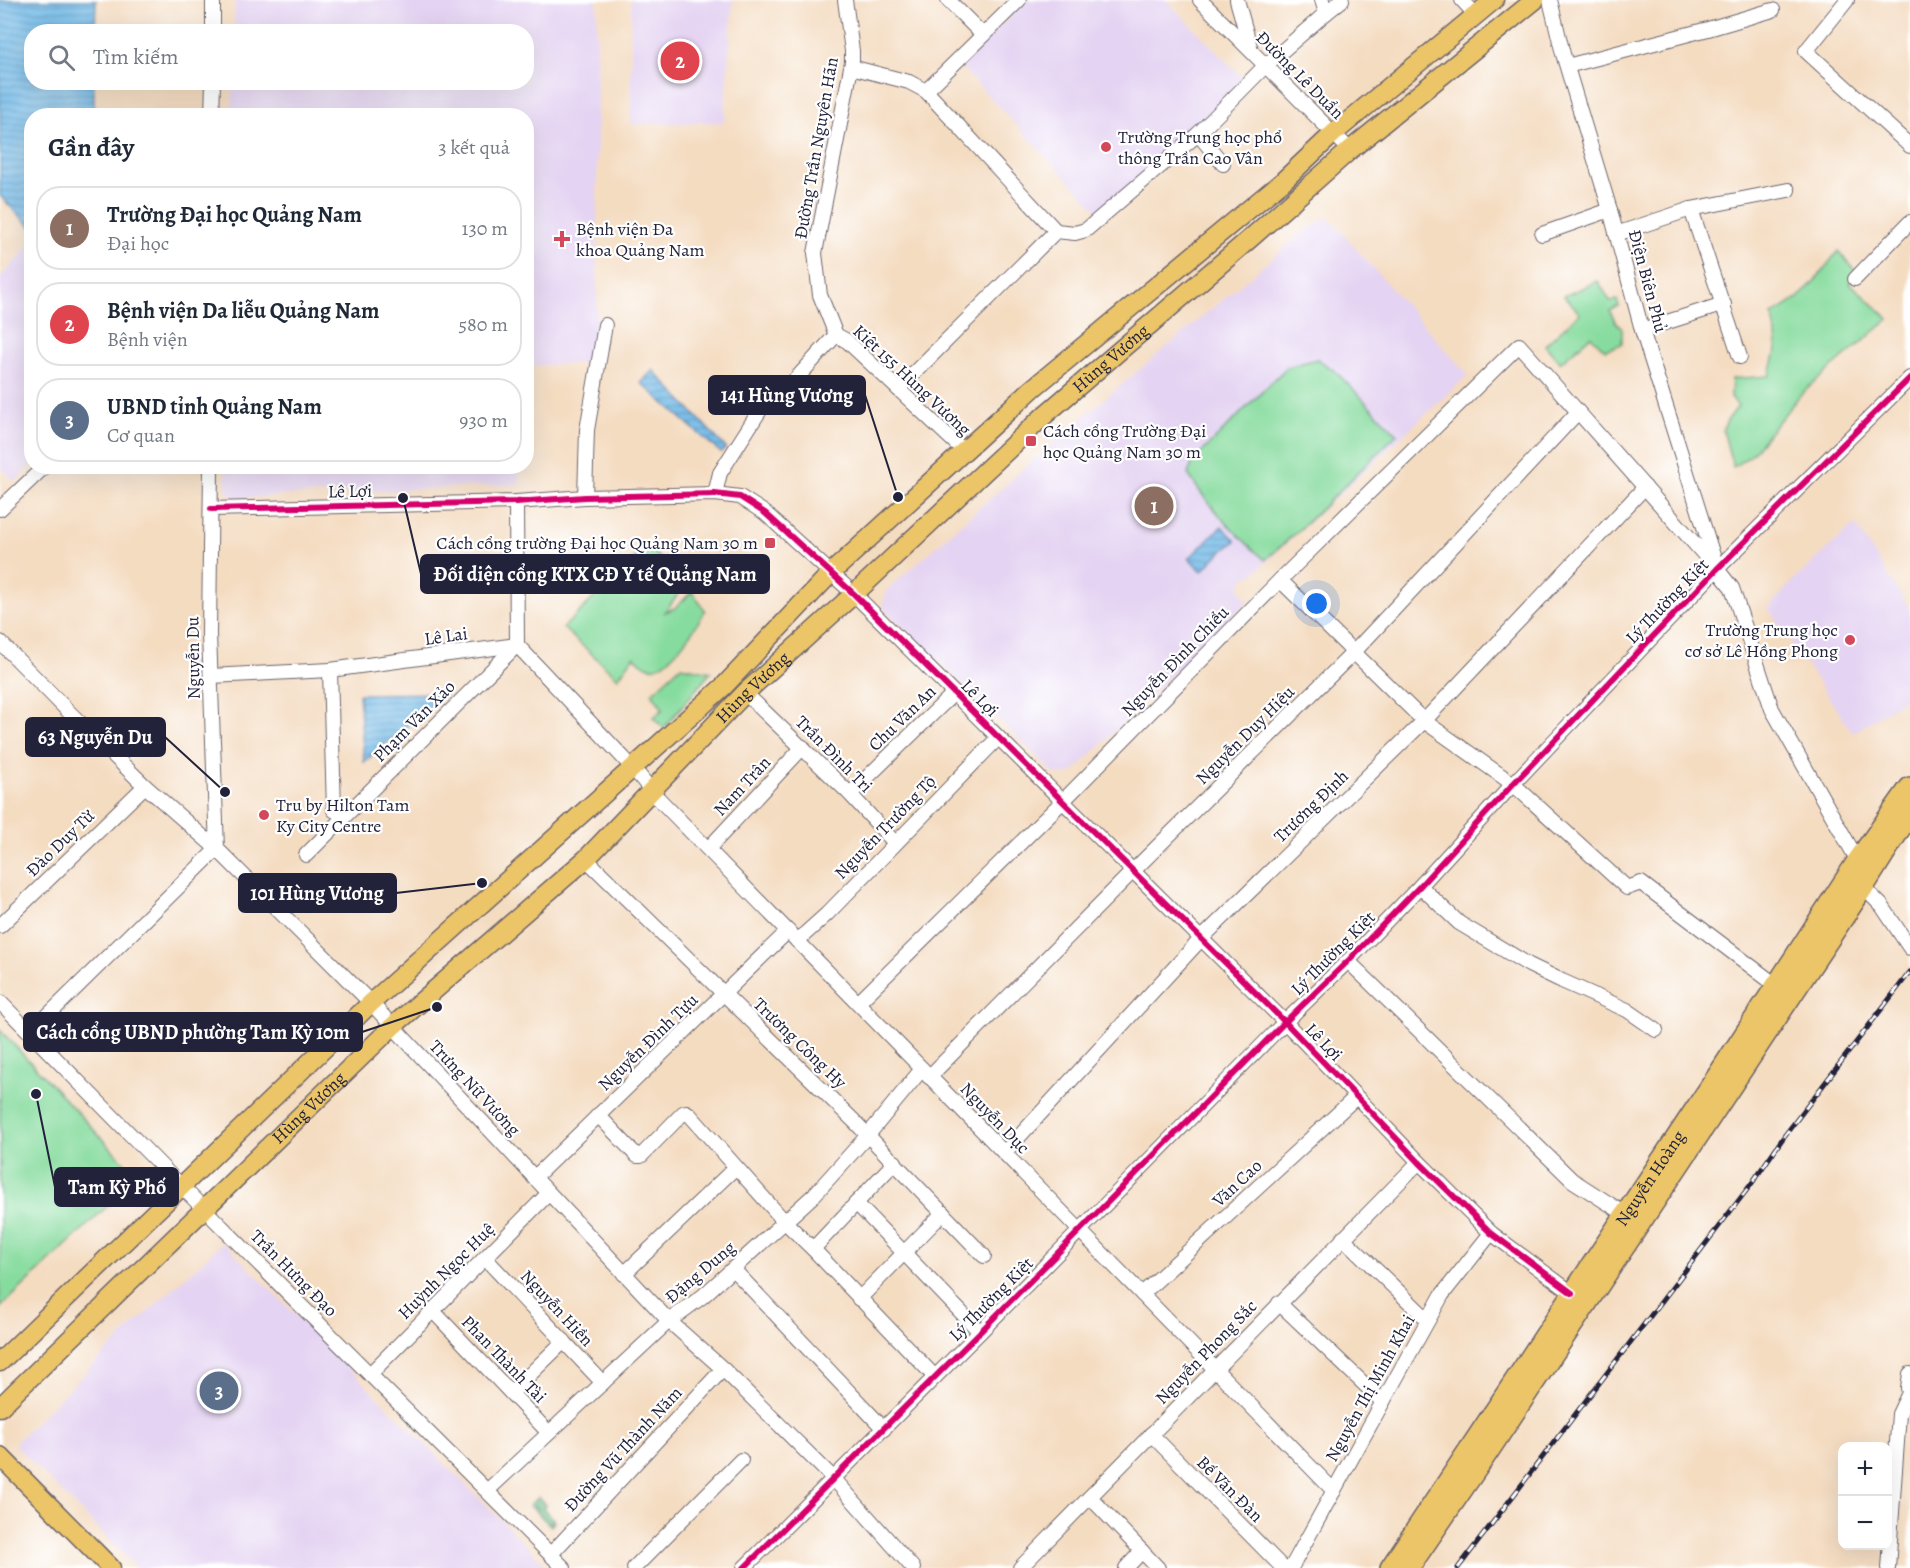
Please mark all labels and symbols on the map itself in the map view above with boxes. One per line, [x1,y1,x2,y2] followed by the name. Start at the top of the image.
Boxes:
[1251,26,1350,125] street label: Đường Lê Duẩn
[660,38,700,84] pin: 2
[788,55,844,241] street label: Đường Trần Nguyên Hãn
[1118,125,1282,170] place label: Trường Trung học phổ thông Trần Cao Vân
[1099,140,1113,154] marker: Trường Trung học phổ thông Trần Cao Vân
[576,217,705,262] place label: Bệnh viện Đa khoa Quảng Nam
[1623,227,1673,335] street label: Điện Biên Phủ
[553,230,571,248] marker: Bệnh viện Đa khoa Quảng Nam
[848,319,976,441] street label: Kiệt 155 Hùng Vương
[1067,319,1154,398] street label: Hùng Vương
[709,376,865,414] callout: 141 Hùng Vương
[721,382,854,409] text: 141 Hùng Vương
[1043,419,1206,464] place label: Cách cổng Trường Đại học Quảng Nam 30 m
[1024,434,1038,448] marker: Cách cổng Trường Đại học Quảng Nam 30 m
[328,479,372,503] street label: Lê Lợi
[1134,484,1174,528] pin: 1
[436,531,758,555] place label: Cách cổng trường Đại học Quảng Nam 30 m
[763,536,777,550] marker: Cách cổng trường Đại học Quảng Nam 30 m
[1620,553,1714,649] street label: Lý Thường Kiệt
[421,555,769,593] callout: Đối diện cổng KTX CĐ Y tế Quảng Nam
[433,561,757,588] text: Đối diện cổng KTX CĐ Y tế Quảng Nam
[1302,589,1331,618] your location
[1116,600,1234,722] street label: Nguyễn Đình Chiểu
[180,616,206,700] street label: Nguyễn Du
[1685,618,1838,663] place label: Trường Trung học cơ sở Lê Hồng Phong
[423,621,469,651] street label: Lê Lai
[1843,633,1857,647] marker: Trường Trung học cơ sở Lê Hồng Phong
[710,646,795,728] street label: Hùng Vương
[956,674,1004,722] street label: Lê Lợi
[368,675,460,767] street label: Phạm Văn Xảo
[863,680,941,756] street label: Chu Văn An
[1190,680,1300,790] street label: Nguyễn Duy Hiệu
[790,710,878,798] street label: Trần Đình Tri
[26,718,165,756] callout: 63 Nguyễn Du
[38,724,152,751] text: 63 Nguyễn Du
[708,751,776,821] street label: Nam Trân
[1268,764,1354,848] street label: Trương Định
[829,770,941,884] street label: Nguyễn Trường Tộ
[276,793,409,838] place label: Tru by Hilton Tam Ky City Centre
[20,804,100,882] street label: Đào Duy Từ
[257,808,271,822] marker: Tru by Hilton Tam Ky City Centre
[239,874,396,912] callout: 101 Hùng Vương
[250,880,384,907] text: 101 Hùng Vương
[1285,905,1381,1001] street label: Lý Thường Kiệt
[593,988,703,1096] street label: Nguyễn Đình Tựu
[748,992,853,1094] street label: Trương Công Hy
[24,1013,362,1051] callout: Cách cổng UBND phường Tam Kỳ 10m
[1300,1018,1348,1066] street label: Lê Lợi
[36,1019,350,1046] text: Cách cổng UBND phường Tam Kỳ 10m
[424,1035,526,1141] street label: Trưng Nữ Vương
[267,1066,351,1149] street label: Hùng Vương
[955,1077,1035,1159] street label: Nguyễn Dục
[1610,1126,1691,1231] street label: Nguyễn Hoàng
[1206,1154,1267,1213] street label: Văn Cao
[55,1168,178,1206] callout: Tam Kỳ Phố
[68,1174,166,1201] text: Tam Kỳ Phố
[392,1217,500,1325] street label: Huỳnh Ngọc Huệ
[245,1224,343,1322] street label: Trần Hưng Đạo
[660,1236,740,1308] street label: Đặng Dung
[943,1251,1039,1347] street label: Lý Thường Kiệt
[515,1264,599,1352] street label: Nguyễn Hiền
[1150,1294,1262,1410] street label: Nguyễn Phong Sắc
[456,1310,552,1408] street label: Phan Thành Tài
[1320,1310,1420,1466] street label: Nguyễn Thị Minh Khai
[200,1368,238,1414] pin: 3
[559,1381,687,1517] street label: Đường Vũ Thành Năm
[1192,1451,1269,1528] street label: Bế Văn Đàn

